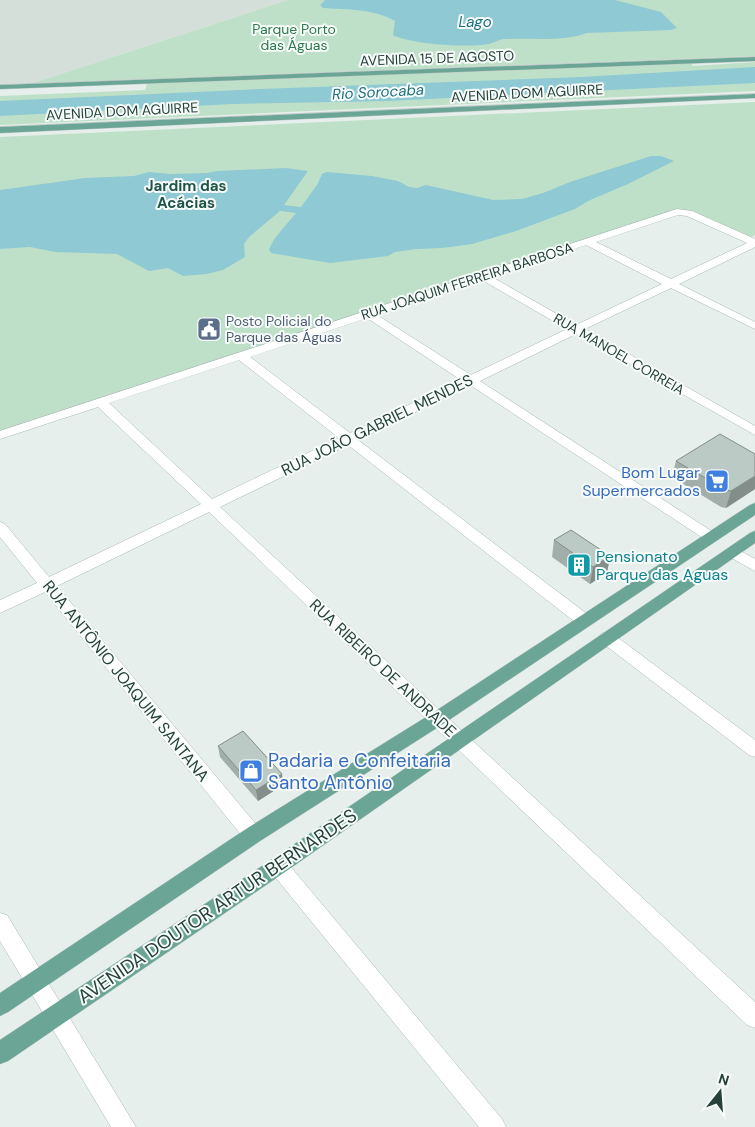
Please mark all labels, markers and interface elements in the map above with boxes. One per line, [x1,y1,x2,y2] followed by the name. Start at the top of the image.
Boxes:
[458,12,492,32] water label: Lago
[252,20,336,54] park label: Parque Porto das Águas
[360,46,515,70] street label: AVENIDA 15 DE AGOSTO
[332,80,424,104] water label: Rio Sorocaba
[450,80,604,106] street label: AVENIDA DOM AGUIRRE
[45,98,199,124] street label: AVENIDA DOM AGUIRRE
[145,176,227,213] district label: Jardim das Acácias
[359,238,575,324] street label: RUA JOAQUIM FERREIRA BARBOSA
[550,309,688,399] street label: RUA MANOEL CORREIA
[226,312,342,346] place label: Posto Policial do Parque das Águas
[196,316,222,342] public building icon: Posto Policial do Parque das Águas
[278,369,476,481] street label: RUA JOÃO GABRIEL MENDES
[582,462,700,501] place label: Bom Lugar Supermercados
[704,468,730,494] supermarket icon: Bom Lugar Supermercados
[596,546,728,585] place label: Pensionato Parque das Aguas
[566,552,592,578] building icon: Pensionato Parque das Aguas
[38,576,214,786] street label: RUA ANTÔNIO JOAQUIM SANTANA
[305,594,461,742] street label: RUA RIBEIRO DE ANDRADE
[268,748,451,795] place label: Padaria e Confeitaria Santo Antônio
[238,758,264,784] shop icon: Padaria e Confeitaria Santo Antônio
[73,803,361,1009] street label: AVENIDA DOUTOR ARTUR BERNARDES
[695,1067,745,1117] north arrow
[716,1069,731,1090] text: N

